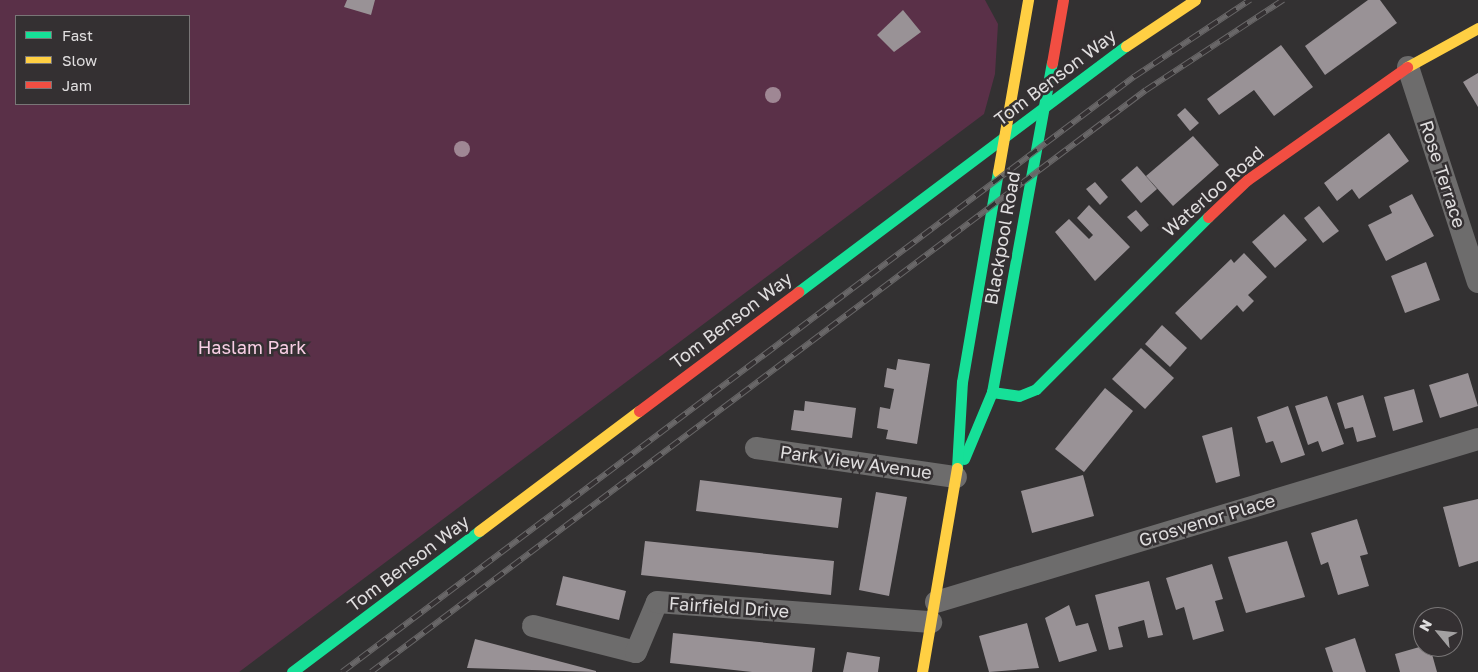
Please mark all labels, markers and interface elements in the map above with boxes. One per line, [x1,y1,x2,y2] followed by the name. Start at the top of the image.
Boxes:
[15,15,190,105] legend
[990,24,1120,130] street label: Tom Benson Way
[62,26,93,44] text: Fast
[62,51,97,69] text: Slow
[62,76,92,94] text: Jam
[1415,118,1471,230] street label: Rose Terrace
[1158,141,1268,241] street label: Waterloo Road
[980,170,1024,306] street label: Blackpool Road
[666,267,796,373] street label: Tom Benson Way
[198,336,306,358] park label: Haslam Park
[779,441,933,483] street label: Park View Avenue
[1136,489,1278,551] street label: Grosvenor Place
[343,510,473,616] street label: Tom Benson Way
[668,592,790,622] street label: Fairfield Drive
[1413,607,1463,657] north arrow
[1415,617,1435,634] text: N

